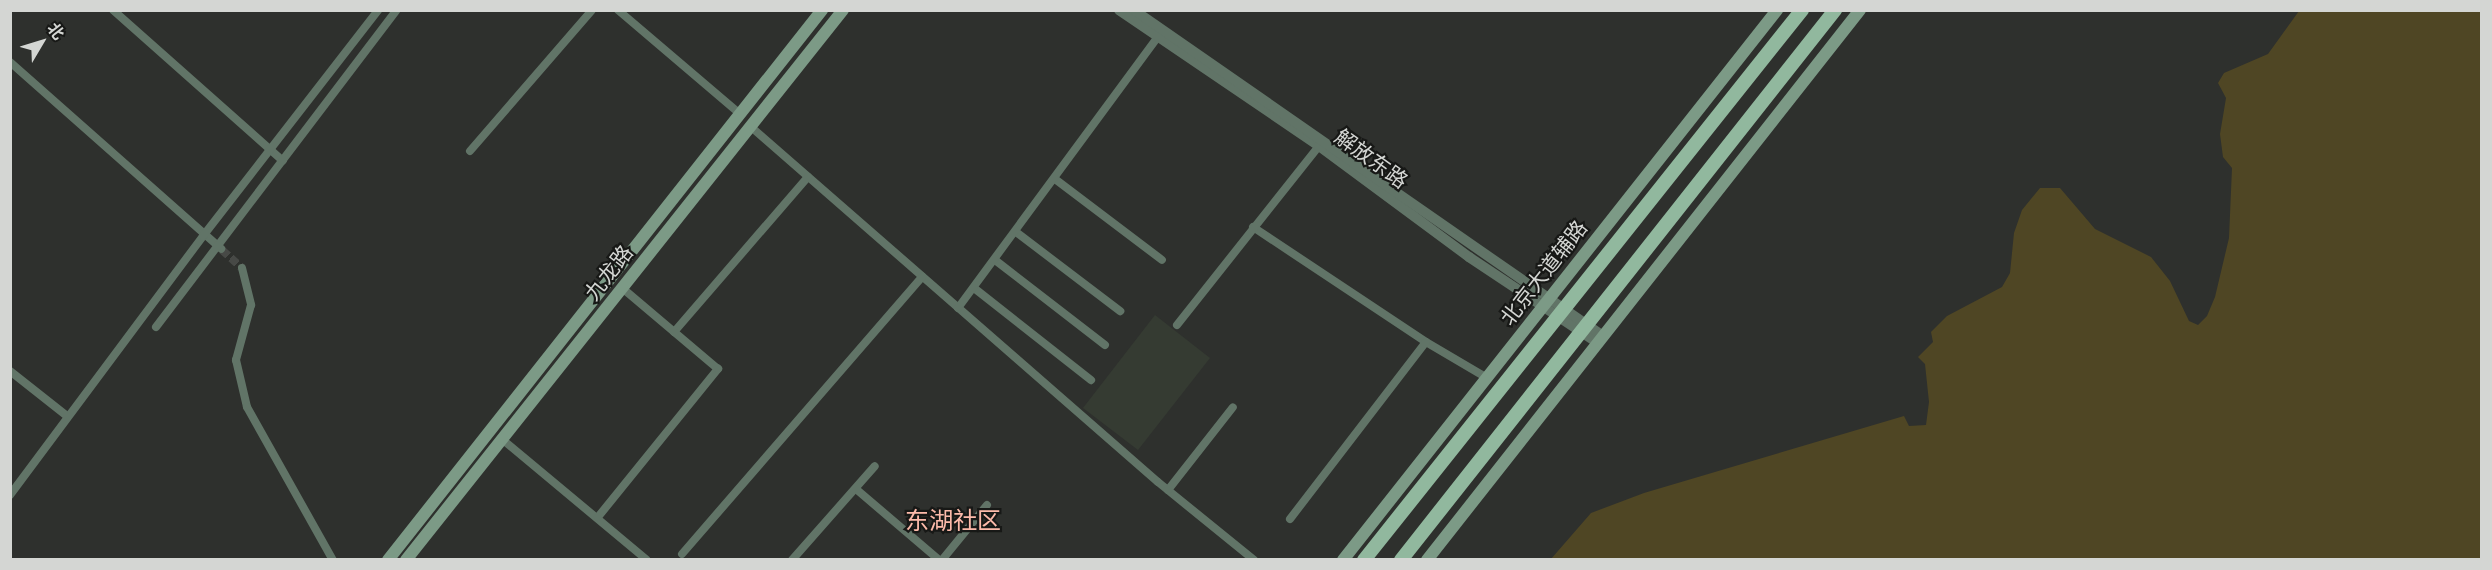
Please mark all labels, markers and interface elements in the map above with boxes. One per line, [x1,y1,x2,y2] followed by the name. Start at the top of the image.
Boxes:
[12,12,72,72] north arrow
[43,18,69,43] text: 北
[1330,124,1412,194] street label: 解放东路
[1495,216,1593,330] street label: 北京大道辅路
[580,240,638,306] street label: 九龙路
[905,507,1001,535] district label: 东湖社区

